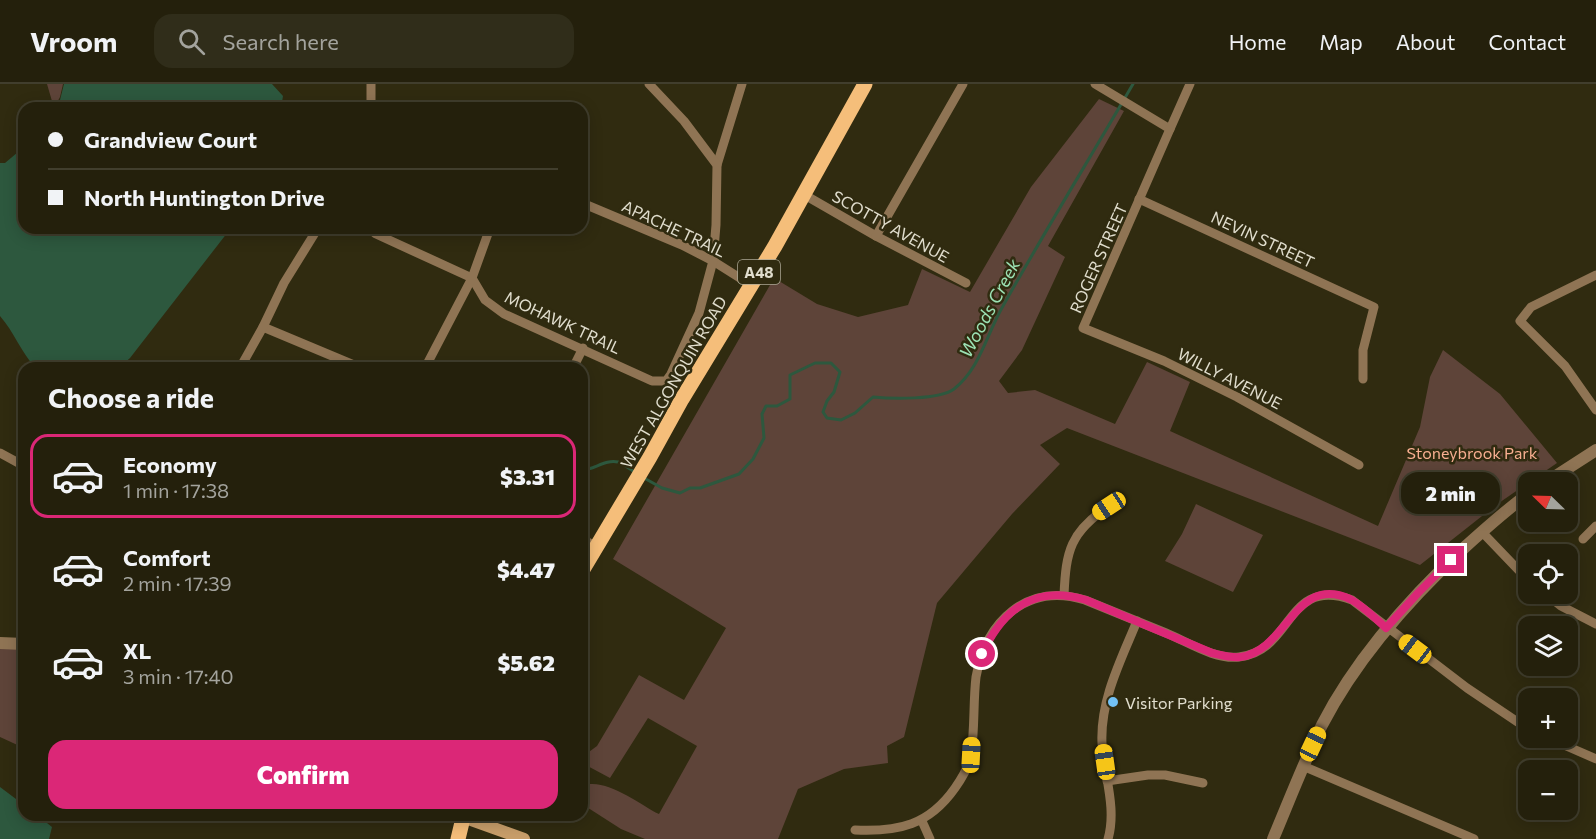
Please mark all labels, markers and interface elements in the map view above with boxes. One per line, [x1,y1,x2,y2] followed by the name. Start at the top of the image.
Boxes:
[154,14,574,68] search box
[30,24,118,58] text: Vroom
[175,25,208,58] icon: search
[223,28,339,55] text: Search here
[1229,29,1286,54] text: Home
[1319,29,1363,54] text: Map
[1396,29,1455,54] text: About
[1488,29,1566,54] text: Contact
[84,126,257,153] text: Grandview Court
[84,184,325,211] text: North Huntington Drive
[829,186,953,266] street label: SCOTTY AVENUE
[619,196,729,260] street label: APACHE TRAIL
[1065,200,1131,316] street label: ROGER STREET
[1208,207,1318,271] street label: NEVIN STREET
[954,254,1025,361] water label: Woods Creek
[738,260,780,284] road number: A48
[502,287,624,357] street label: MOHAWK TRAIL
[616,293,730,471] street label: WEST ALGONQUIN ROAD
[1175,344,1285,412] street label: WILLY AVENUE
[48,381,214,414] text: Choose a ride
[1407,443,1538,462] park label: Stoneybrook Park
[51,449,105,503] icon: car
[123,451,217,478] text: Economy
[500,463,555,490] text: $3.31
[1518,472,1578,532] north arrow
[1518,472,1578,820] map controls
[1402,473,1500,515] callout: 2 min
[123,478,229,502] text: 1 min · 17:38
[1425,481,1476,505] text: 2 min
[1089,489,1129,523] car
[51,542,105,596] icon: car
[123,544,211,571] text: Comfort
[1518,544,1578,604] button: locate
[1437,546,1464,573] route end
[497,556,555,583] text: $4.47
[123,571,232,595] text: 2 min · 17:39
[1518,616,1578,676] button: layers
[1395,631,1435,667] car
[51,635,105,689] icon: car
[123,637,151,664] text: XL
[968,640,995,667] route start
[497,649,555,676] text: $5.62
[123,664,234,688] text: 3 min · 17:40
[1518,688,1578,748] button: +
[1125,693,1233,712] place label: Visitor Parking
[1106,695,1120,709] marker: Visitor Parking
[1297,724,1329,764] car
[961,737,981,773] car
[48,740,558,809] button: Confirm
[1094,743,1116,781] car
[1518,760,1578,820] button: −

